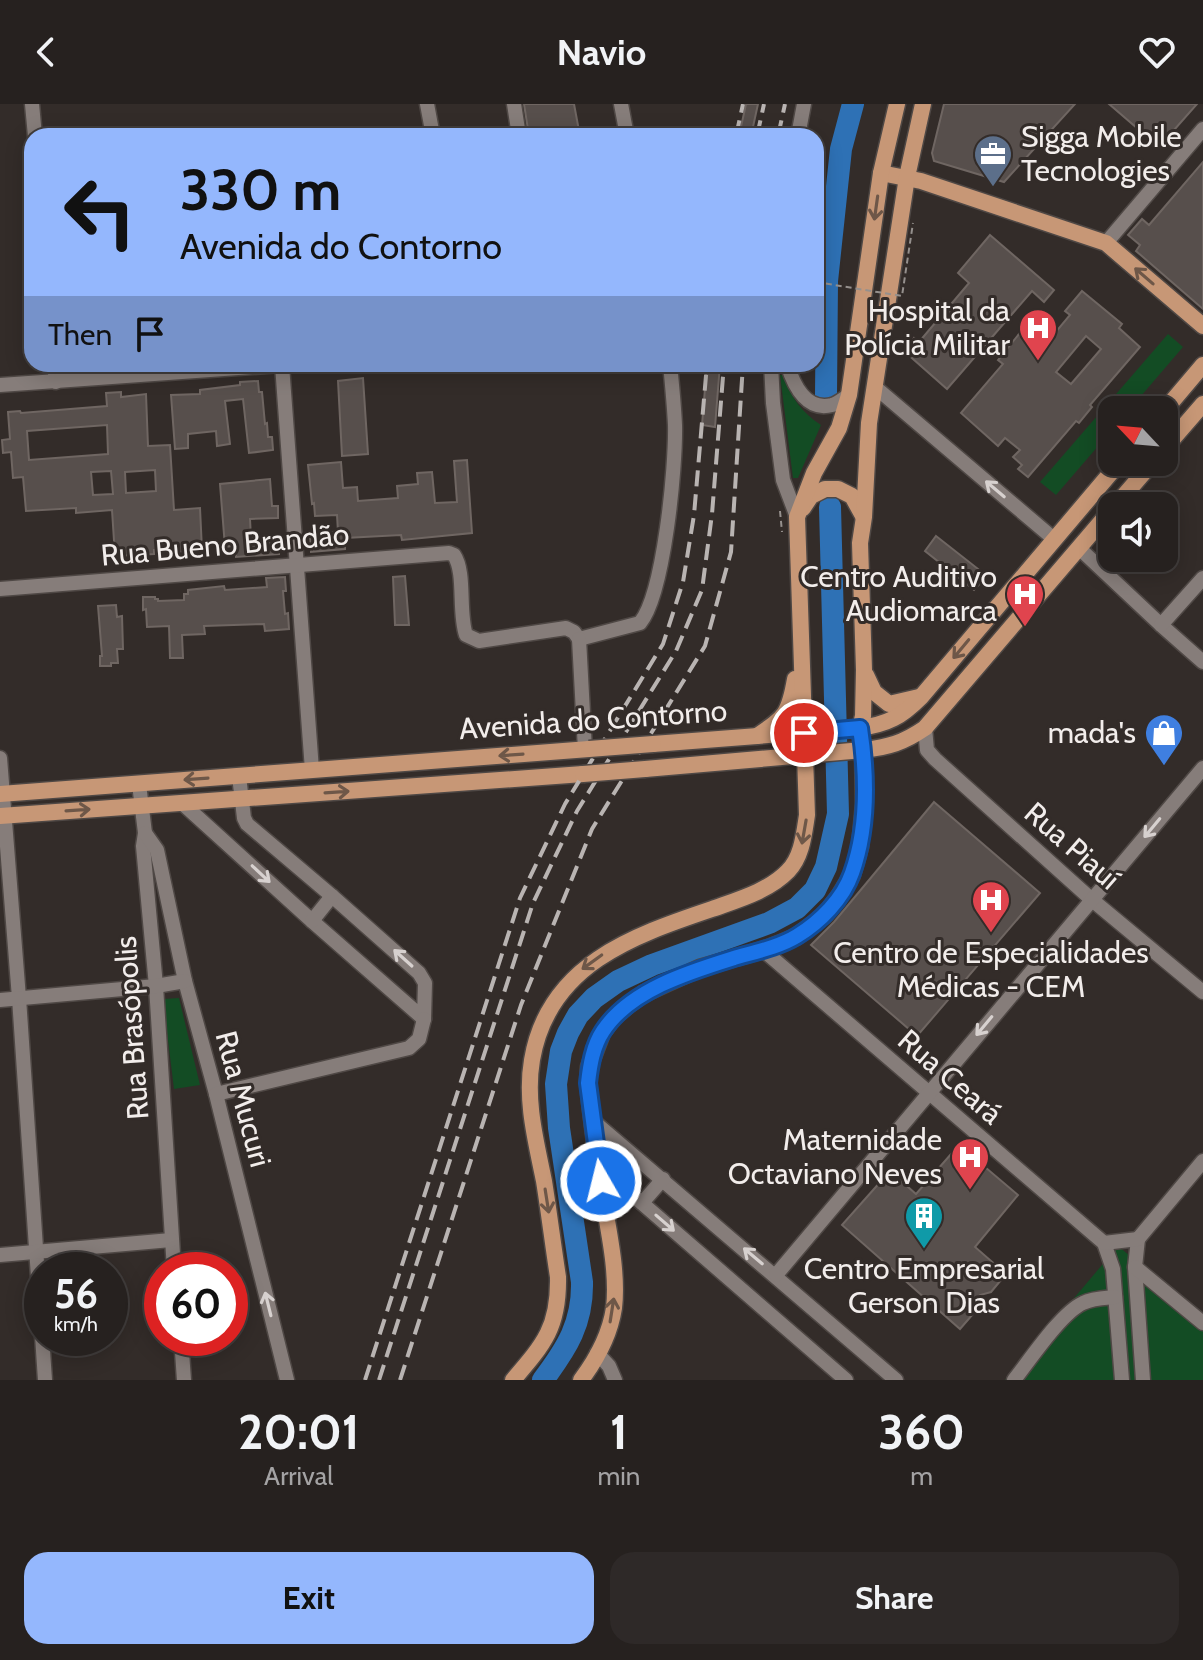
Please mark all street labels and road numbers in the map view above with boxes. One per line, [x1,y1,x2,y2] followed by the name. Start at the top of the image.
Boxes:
[99,515,351,574] street label: Rua Bueno Brandão
[458,692,728,747] street label: Avenida do Contorno
[1017,794,1128,897] street label: Rua Piauí
[107,935,156,1121] street label: Rua Brasópolis
[891,1021,1010,1132] street label: Rua Ceará
[208,1027,279,1171] street label: Rua Mucuri

